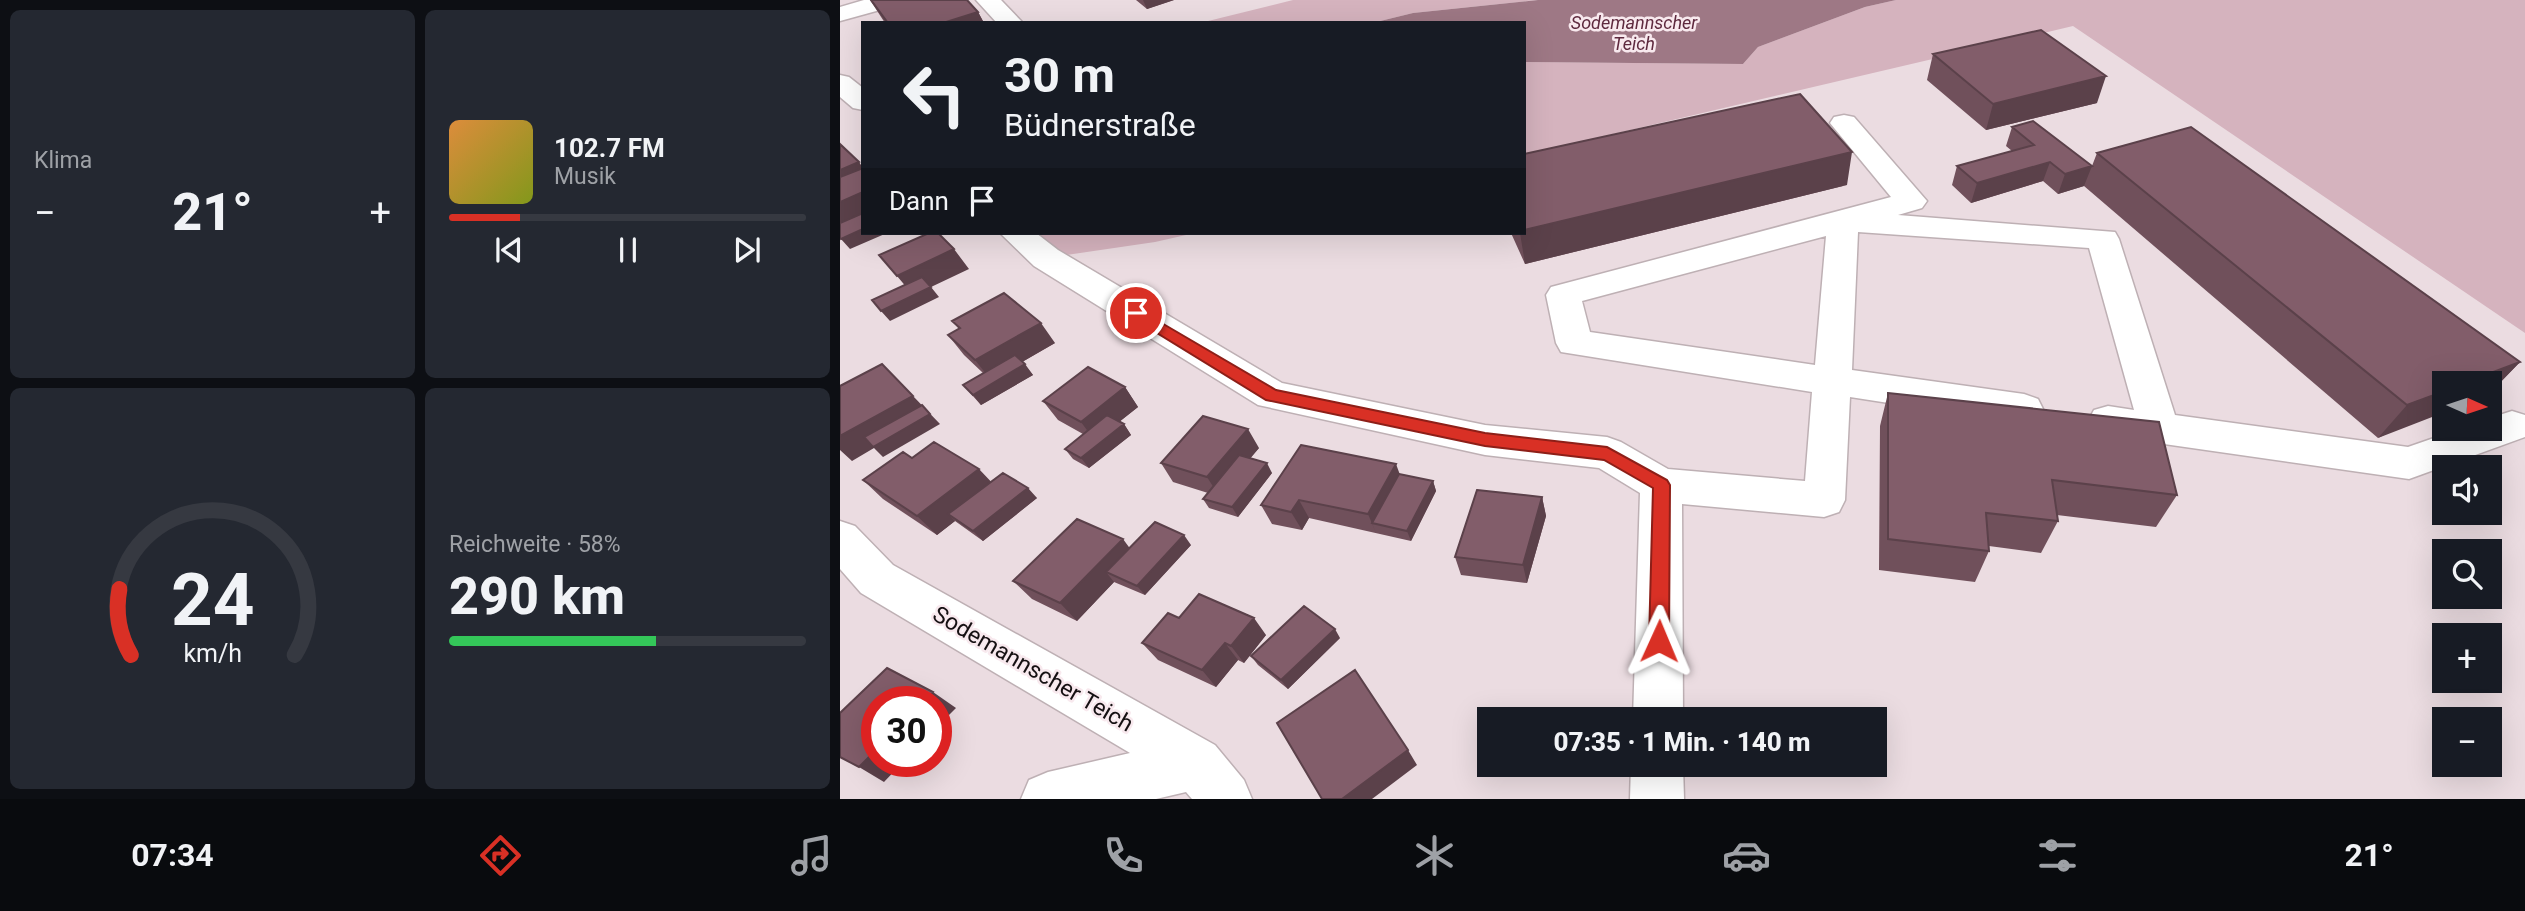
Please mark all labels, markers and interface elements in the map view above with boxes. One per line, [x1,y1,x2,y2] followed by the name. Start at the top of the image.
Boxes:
[1571,12,1698,54] water label: Sodemannscher Teich
[1004,47,1115,104] text: 30 m
[889,49,980,140] icon: left
[1004,106,1196,144] text: Büdnerstraße
[554,133,665,163] text: 102.7 FM
[34,147,92,174] text: Klima
[554,163,616,190] text: Musik
[172,182,253,243] text: 21°
[963,182,1001,220] icon: arrive
[889,186,949,216] text: Dann
[34,191,56,235] text: −
[369,191,391,235] text: +
[490,231,528,269] icon: previous
[609,231,647,269] icon: pause
[728,231,766,269] icon: next
[1106,283,1166,343] pin
[1117,294,1155,332] icon: arrive
[2432,371,2502,441] north arrow
[2432,371,2502,777] map controls
[2432,455,2502,525] button: sound
[449,531,621,558] text: Reichweite · 58%
[2432,539,2502,609] button: search
[171,557,254,643] text: 24
[449,566,625,627] text: 290 km
[928,601,1138,737] street label: Sodemannscher Teich
[1622,604,1696,678] position arrow
[2432,623,2502,693] button: +
[183,638,242,667] text: km/h
[861,686,952,777] speed limit sign: 30
[2432,707,2502,777] button: −
[1553,727,1811,757] text: 07:35 · 1 Min. · 140 m
[476,831,525,880] icon: directions
[787,831,836,880] icon: music
[1099,831,1148,880] icon: phone
[1410,831,1459,880] icon: climate
[1722,831,1771,880] icon: car
[2033,831,2082,880] icon: filters
[131,836,214,874] text: 07:34
[2345,836,2394,874] text: 21°

